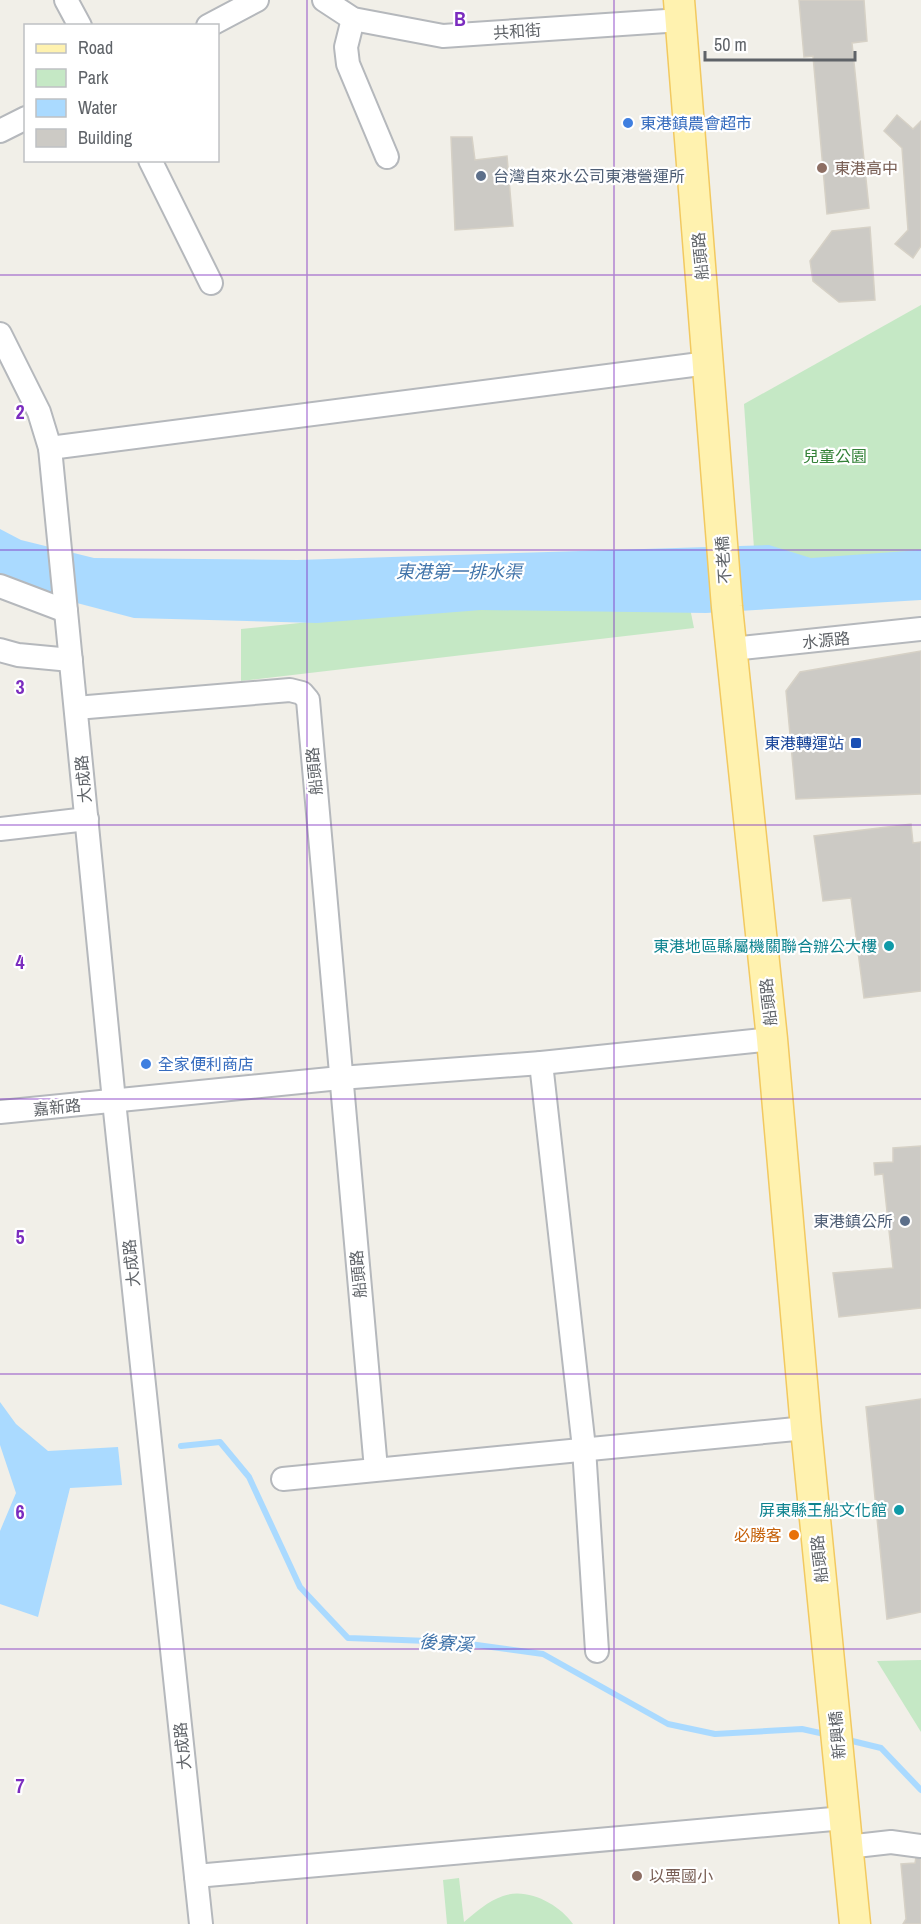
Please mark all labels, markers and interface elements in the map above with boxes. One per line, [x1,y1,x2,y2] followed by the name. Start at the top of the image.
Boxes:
[454,5,466,32] text: B
[492,18,542,44] street label: 共和街
[24,24,219,162] legend
[705,24,855,62] scale bar
[714,32,747,57] text: 50 m
[78,35,113,60] text: Road
[78,65,109,90] text: Park
[78,95,117,120] text: Water
[640,112,752,134] place label: 東港鎮農會超市
[621,116,635,130] marker: 東港鎮農會超市
[78,125,133,150] text: Building
[834,157,898,179] place label: 東港高中
[815,161,829,175] marker: 東港高中
[493,165,685,187] place label: 台灣自來水公司東港營運所
[474,169,488,183] marker: 台灣自來水公司東港營運所
[687,231,713,281] street label: 船頭路
[15,398,25,425] text: 2
[803,445,867,467] park label: 兒童公園
[710,535,736,585] street label: 不老橋
[396,559,525,584] water label: 東港第一排水渠
[801,627,851,653] street label: 水源路
[15,673,25,700] text: 3
[764,732,844,754] place label: 東港轉運站
[849,736,863,750] marker: 東港轉運站
[301,746,327,796] street label: 船頭路
[70,754,96,804] street label: 大成路
[653,935,877,957] place label: 東港地區縣屬機關聯合辦公大樓
[882,939,896,953] marker: 東港地區縣屬機關聯合辦公大樓
[15,948,25,975] text: 4
[755,977,781,1027] street label: 船頭路
[158,1053,254,1075] place label: 全家便利商店
[139,1057,153,1071] marker: 全家便利商店
[32,1094,82,1120] street label: 嘉新路
[813,1210,893,1232] place label: 東港鎮公所
[898,1214,912,1228] marker: 東港鎮公所
[15,1223,25,1250] text: 5
[118,1238,144,1288] street label: 大成路
[345,1249,371,1299] street label: 船頭路
[15,1498,25,1525] text: 6
[759,1499,887,1521] place label: 屏東縣王船文化館
[892,1503,906,1517] marker: 屏東縣王船文化館
[734,1524,782,1546] place label: 必勝客
[787,1528,801,1542] marker: 必勝客
[806,1534,832,1584] street label: 船頭路
[418,1629,477,1658] water label: 後寮溪
[824,1710,850,1760] street label: 新興橋
[169,1721,195,1771] street label: 大成路
[15,1772,25,1799] text: 7
[649,1865,713,1887] place label: 以栗國小
[630,1869,644,1883] marker: 以栗國小

